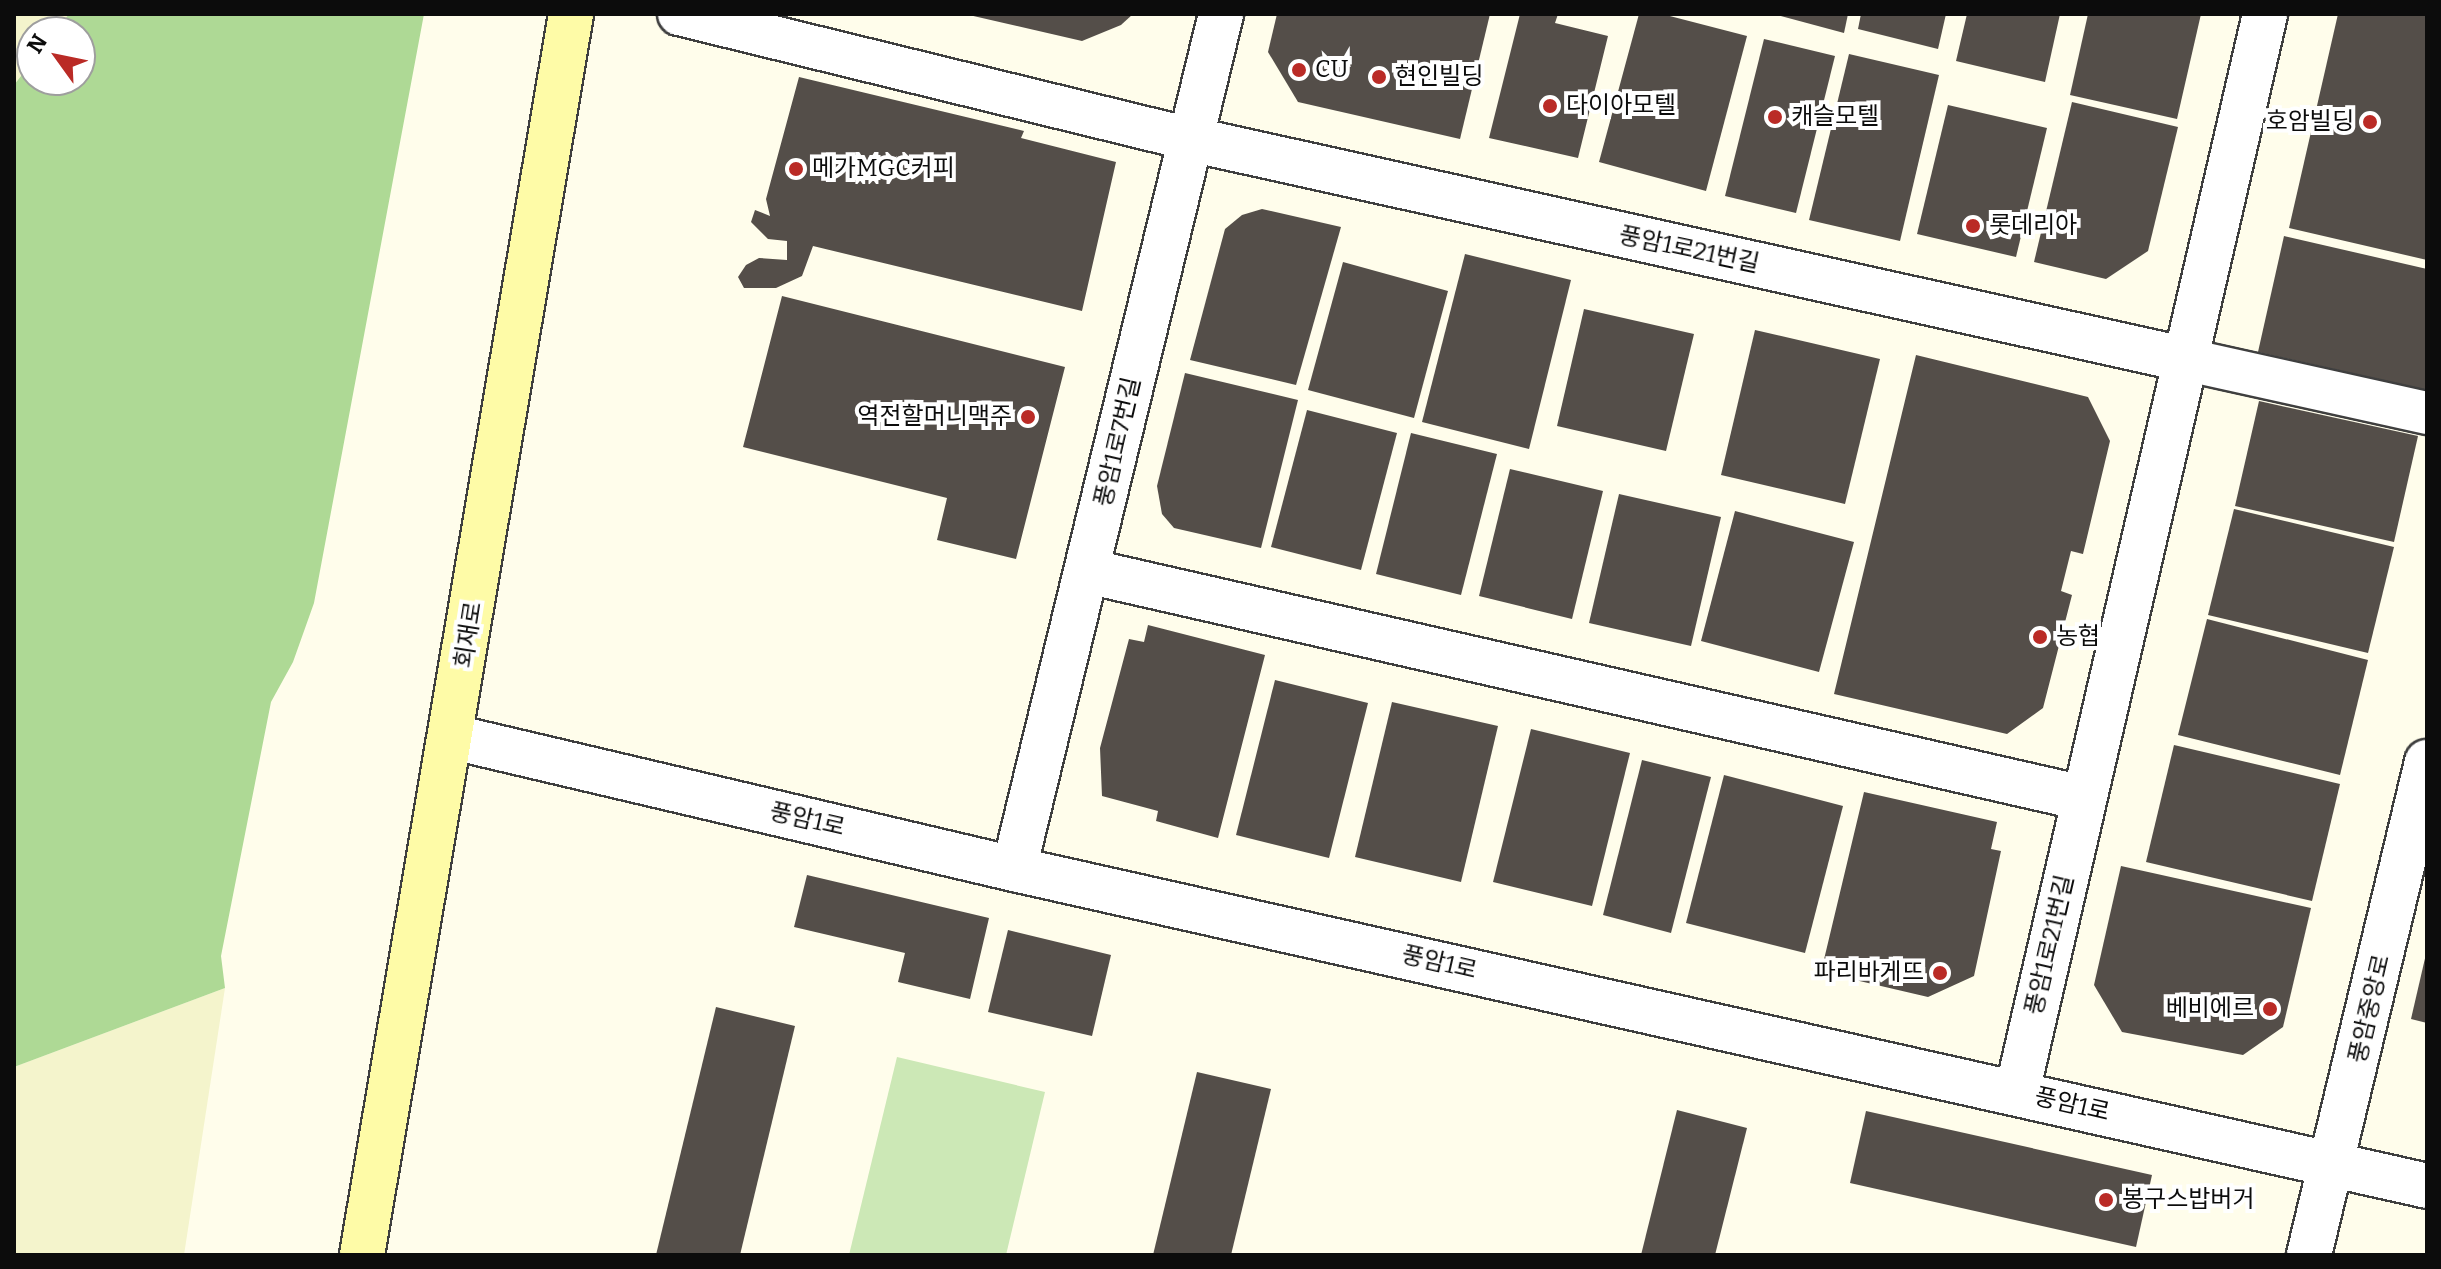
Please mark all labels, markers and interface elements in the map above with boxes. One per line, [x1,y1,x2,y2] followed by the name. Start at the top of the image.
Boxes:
[16,16,96,96] north arrow
[21,29,53,58] text: N
[1315,56,1348,84] place label: CU
[1290,61,1308,79] marker: CU
[1395,63,1483,91] place label: 현인빌딩
[1370,68,1388,86] marker: 현인빌딩
[1566,92,1676,120] place label: 다이아모텔
[1541,97,1559,115] marker: 다이아모텔
[1791,103,1879,131] place label: 캐슬모텔
[1766,108,1784,126] marker: 캐슬모텔
[2266,108,2354,136] place label: 호암빌딩
[2361,113,2379,131] marker: 호암빌딩
[812,155,955,183] place label: 메가MGC커피
[787,160,805,178] marker: 메가MGC커피
[1989,212,2077,240] place label: 롯데리아
[1964,217,1982,235] marker: 롯데리아
[1616,221,1762,279] street label: 풍암1로21번길
[1089,374,1147,510] street label: 풍암1로7번길
[857,403,1012,431] place label: 역전할머니맥주
[1019,408,1037,426] marker: 역전할머니맥주
[450,600,488,670] street label: 회재로
[2056,623,2100,651] place label: 농협
[2031,628,2049,646] marker: 농협
[767,797,847,843] street label: 풍암1로
[2020,872,2080,1018] street label: 풍암1로21번길
[1399,940,1479,986] street label: 풍암1로
[2344,952,2396,1066] street label: 풍암중앙로
[1814,959,1924,987] place label: 파리바게뜨
[1931,964,1949,982] marker: 파리바게뜨
[2166,995,2254,1023] place label: 베비에르
[2261,1000,2279,1018] marker: 베비에르
[2032,1082,2112,1128] street label: 풍암1로
[2122,1186,2254,1214] place label: 봉구스밥버거
[2097,1191,2115,1209] marker: 봉구스밥버거

